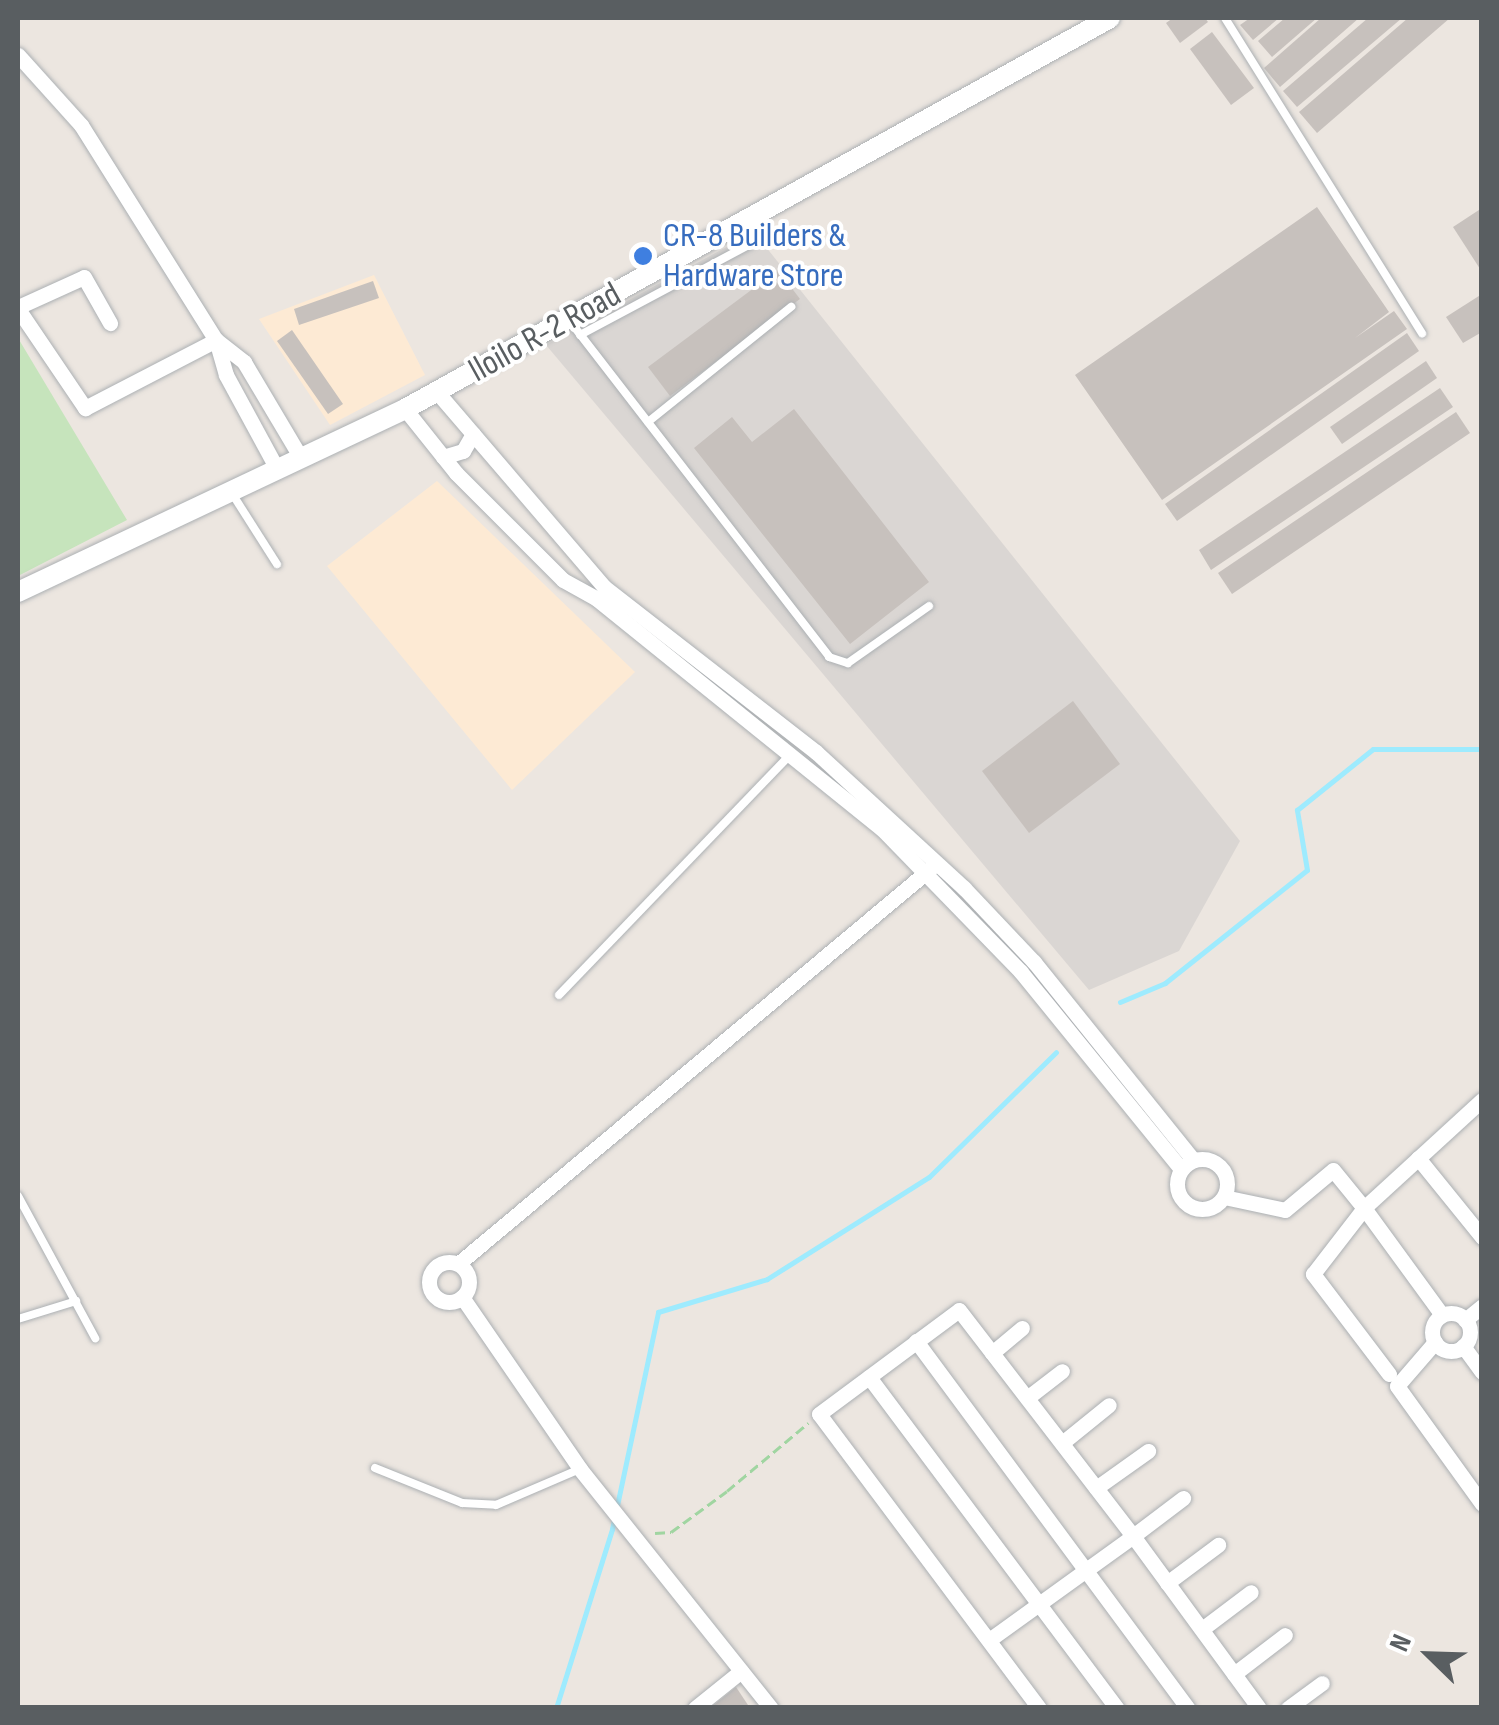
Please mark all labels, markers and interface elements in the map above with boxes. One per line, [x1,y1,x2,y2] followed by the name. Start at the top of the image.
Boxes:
[663,215,846,297] place label: CR-8 Builders & Hardware Store
[632,245,654,267] marker: CR-8 Builders & Hardware Store
[462,274,628,392] street label: Iloilo R-2 Road
[1379,1605,1479,1705] north arrow
[1383,1630,1419,1656] text: N

